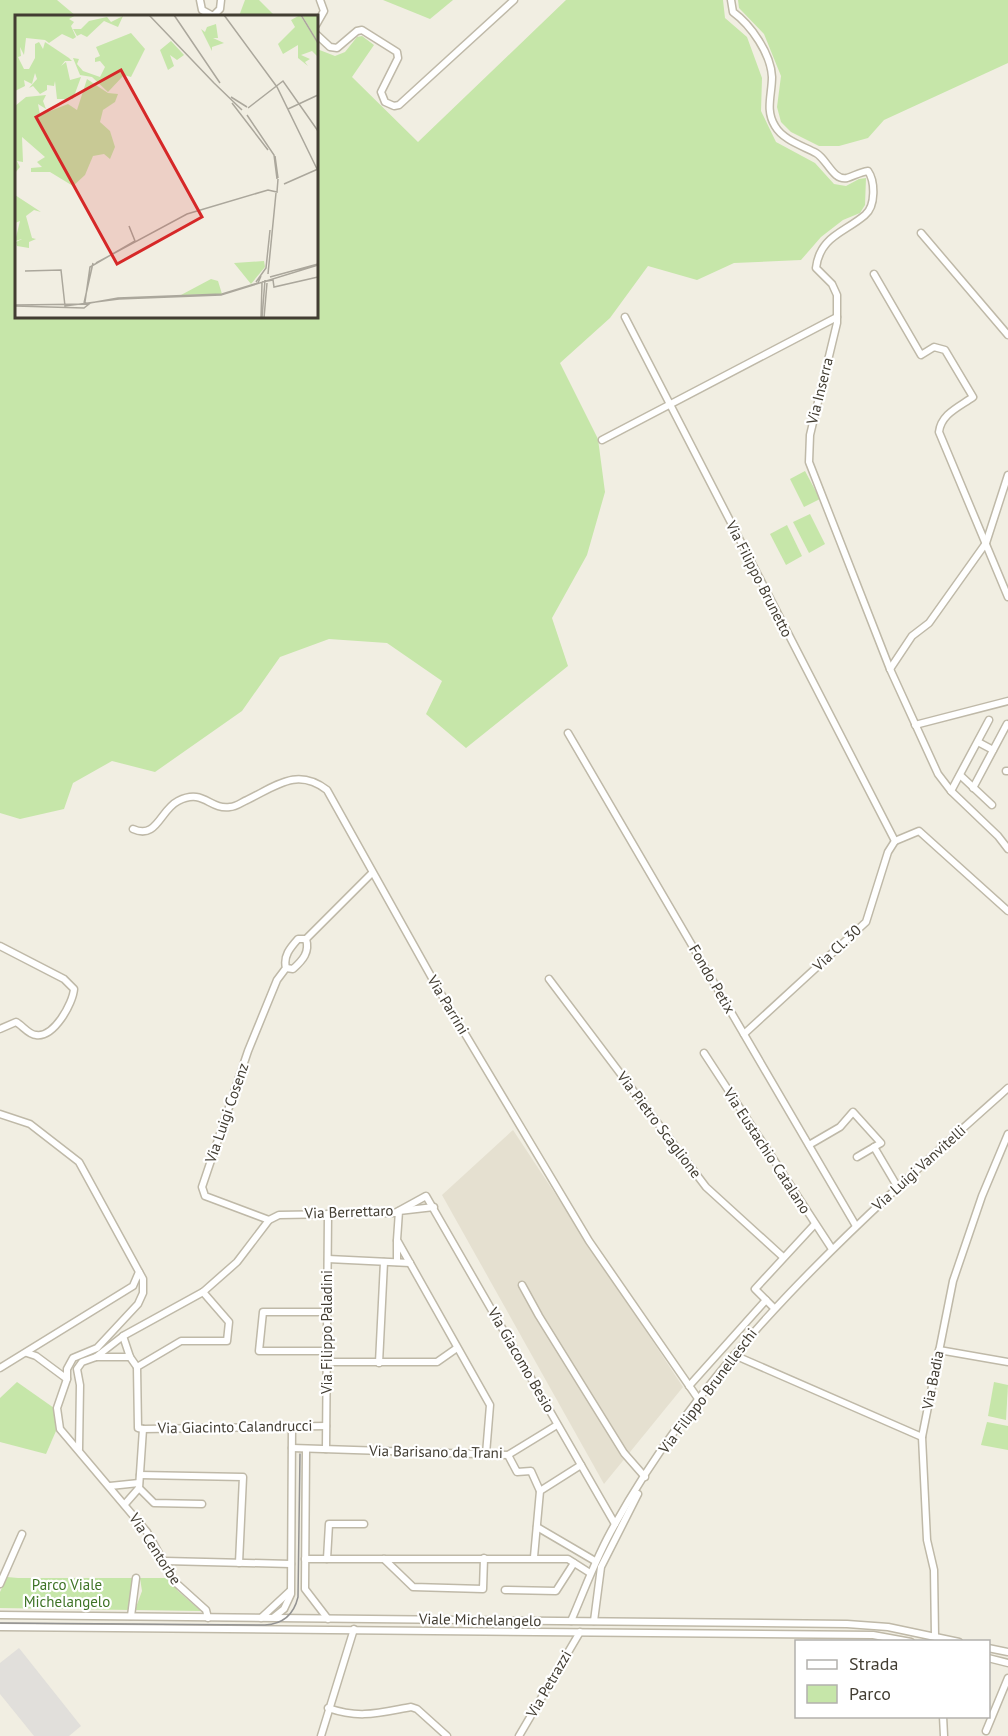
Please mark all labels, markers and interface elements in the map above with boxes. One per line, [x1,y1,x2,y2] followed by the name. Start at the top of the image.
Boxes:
[15,15,318,318] inset map
[802,356,837,427] street label: Via Inserra
[721,516,797,640] street label: Via Filippo Brunetto
[808,920,865,975] street label: Via Cl. 30
[685,941,740,1017] street label: Fondo Petix
[423,971,473,1038] street label: Via Parrini
[200,1060,253,1166] street label: Via Luigi Cosenz
[612,1067,706,1182] street label: Via Pietro Scaglione
[719,1083,815,1217] street label: Via Eustachio Catalano
[867,1121,969,1215] street label: Via Luigi Vanvitelli
[303,1200,394,1223] street label: Via Berrettaro
[317,1270,336,1395] street label: Via Filippo Paladini
[483,1303,559,1416] street label: Via Giacomo Besio
[654,1324,761,1458] street label: Via Filippo Brunelleschi
[917,1349,948,1412] street label: Via Badia
[156,1416,313,1437] street label: Via Giacinto Calandrucci
[368,1441,503,1462] street label: Via Barisano da Trani
[125,1508,186,1588] street label: Via Centorbe
[24,1575,110,1611] park label: Parco Viale Michelangelo
[418,1609,541,1630] street label: Viale Michelangelo
[795,1640,990,1718] legend
[521,1647,575,1722] street label: Via Petrazzi
[849,1652,898,1675] text: Strada
[849,1682,891,1705] text: Parco

